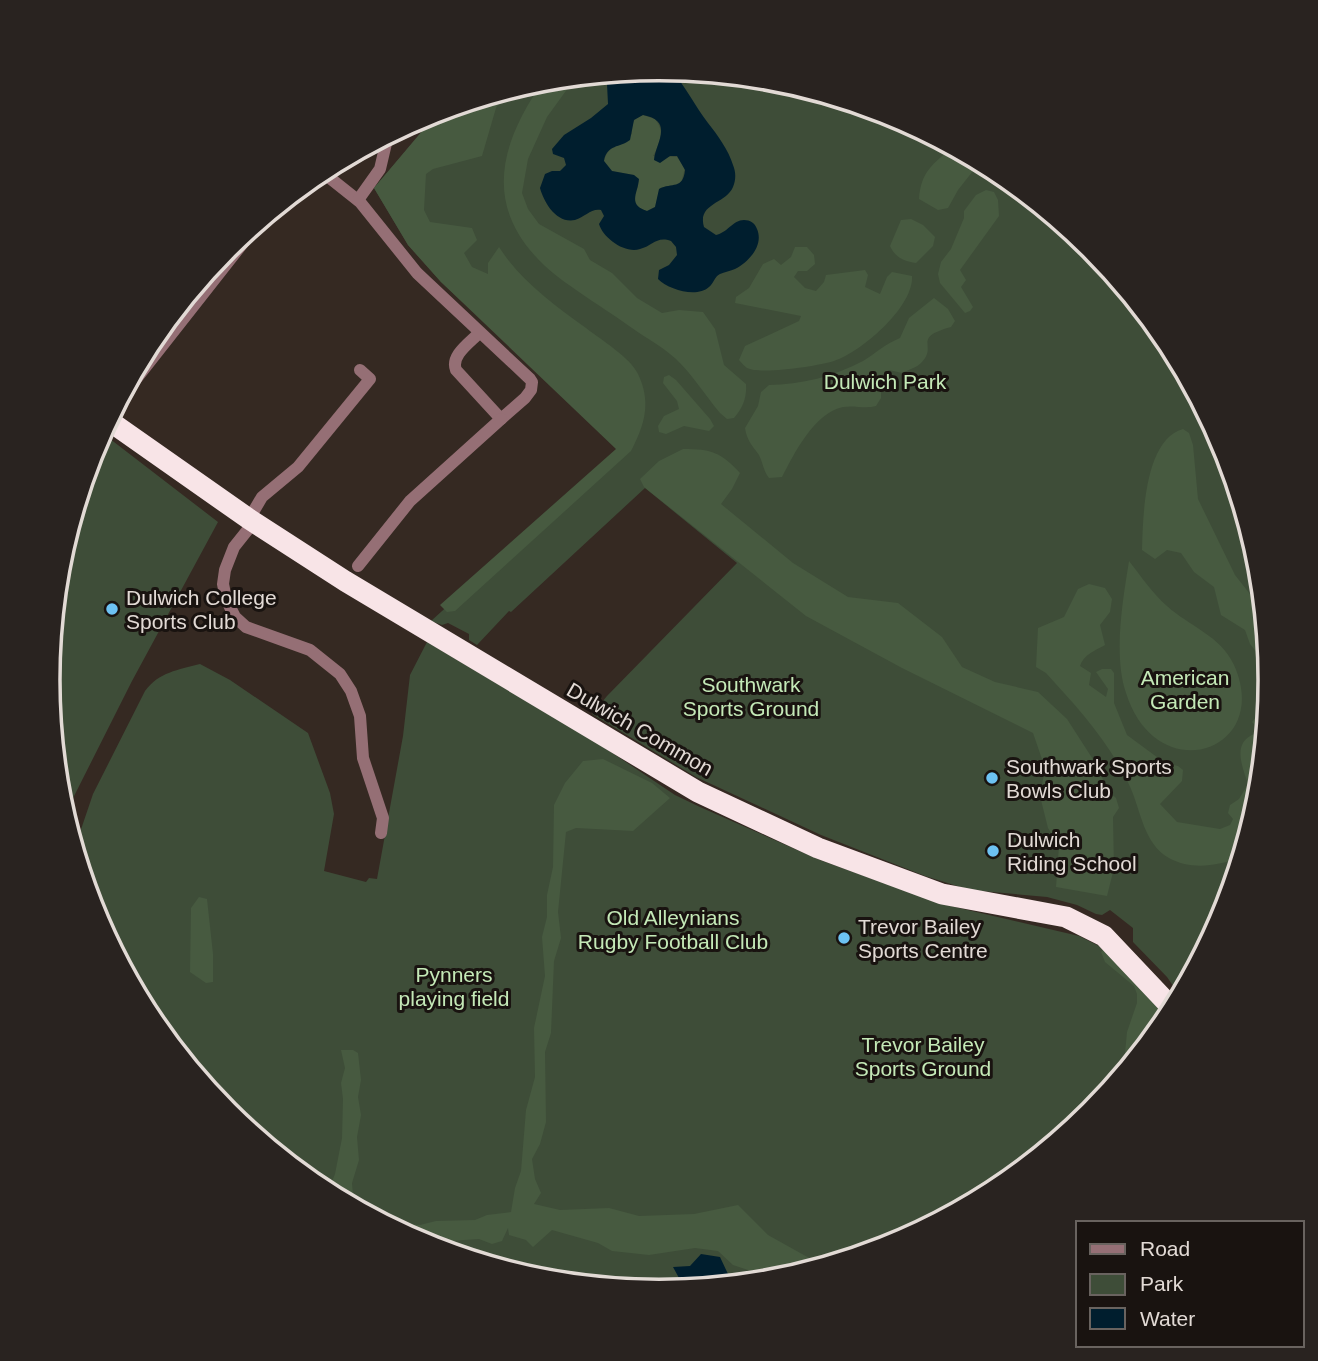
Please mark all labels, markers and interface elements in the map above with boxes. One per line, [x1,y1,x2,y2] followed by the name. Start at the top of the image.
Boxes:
[824,370,947,393] park label: Dulwich Park
[126,586,277,633] place label: Dulwich College Sports Club
[104,601,120,617] marker: Dulwich College Sports Club
[1141,666,1229,713] park label: American Garden
[683,673,819,720] park label: Southwark Sports Ground
[563,678,717,780] street label: Dulwich Common
[1006,755,1172,802] place label: Southwark Sports Bowls Club
[984,770,1000,786] marker: Southwark Sports Bowls Club
[1007,828,1137,875] place label: Dulwich Riding School
[985,843,1001,859] marker: Dulwich Riding School
[578,906,768,953] park label: Old Alleynians Rugby Football Club
[858,915,988,962] place label: Trevor Bailey Sports Centre
[836,930,852,946] marker: Trevor Bailey Sports Centre
[399,963,509,1010] park label: Pynners playing field
[855,1033,991,1080] park label: Trevor Bailey Sports Ground
[1076,1221,1304,1347] legend
[1140,1237,1190,1260] text: Road
[1140,1272,1184,1295] text: Park
[1140,1307,1195,1330] text: Water

